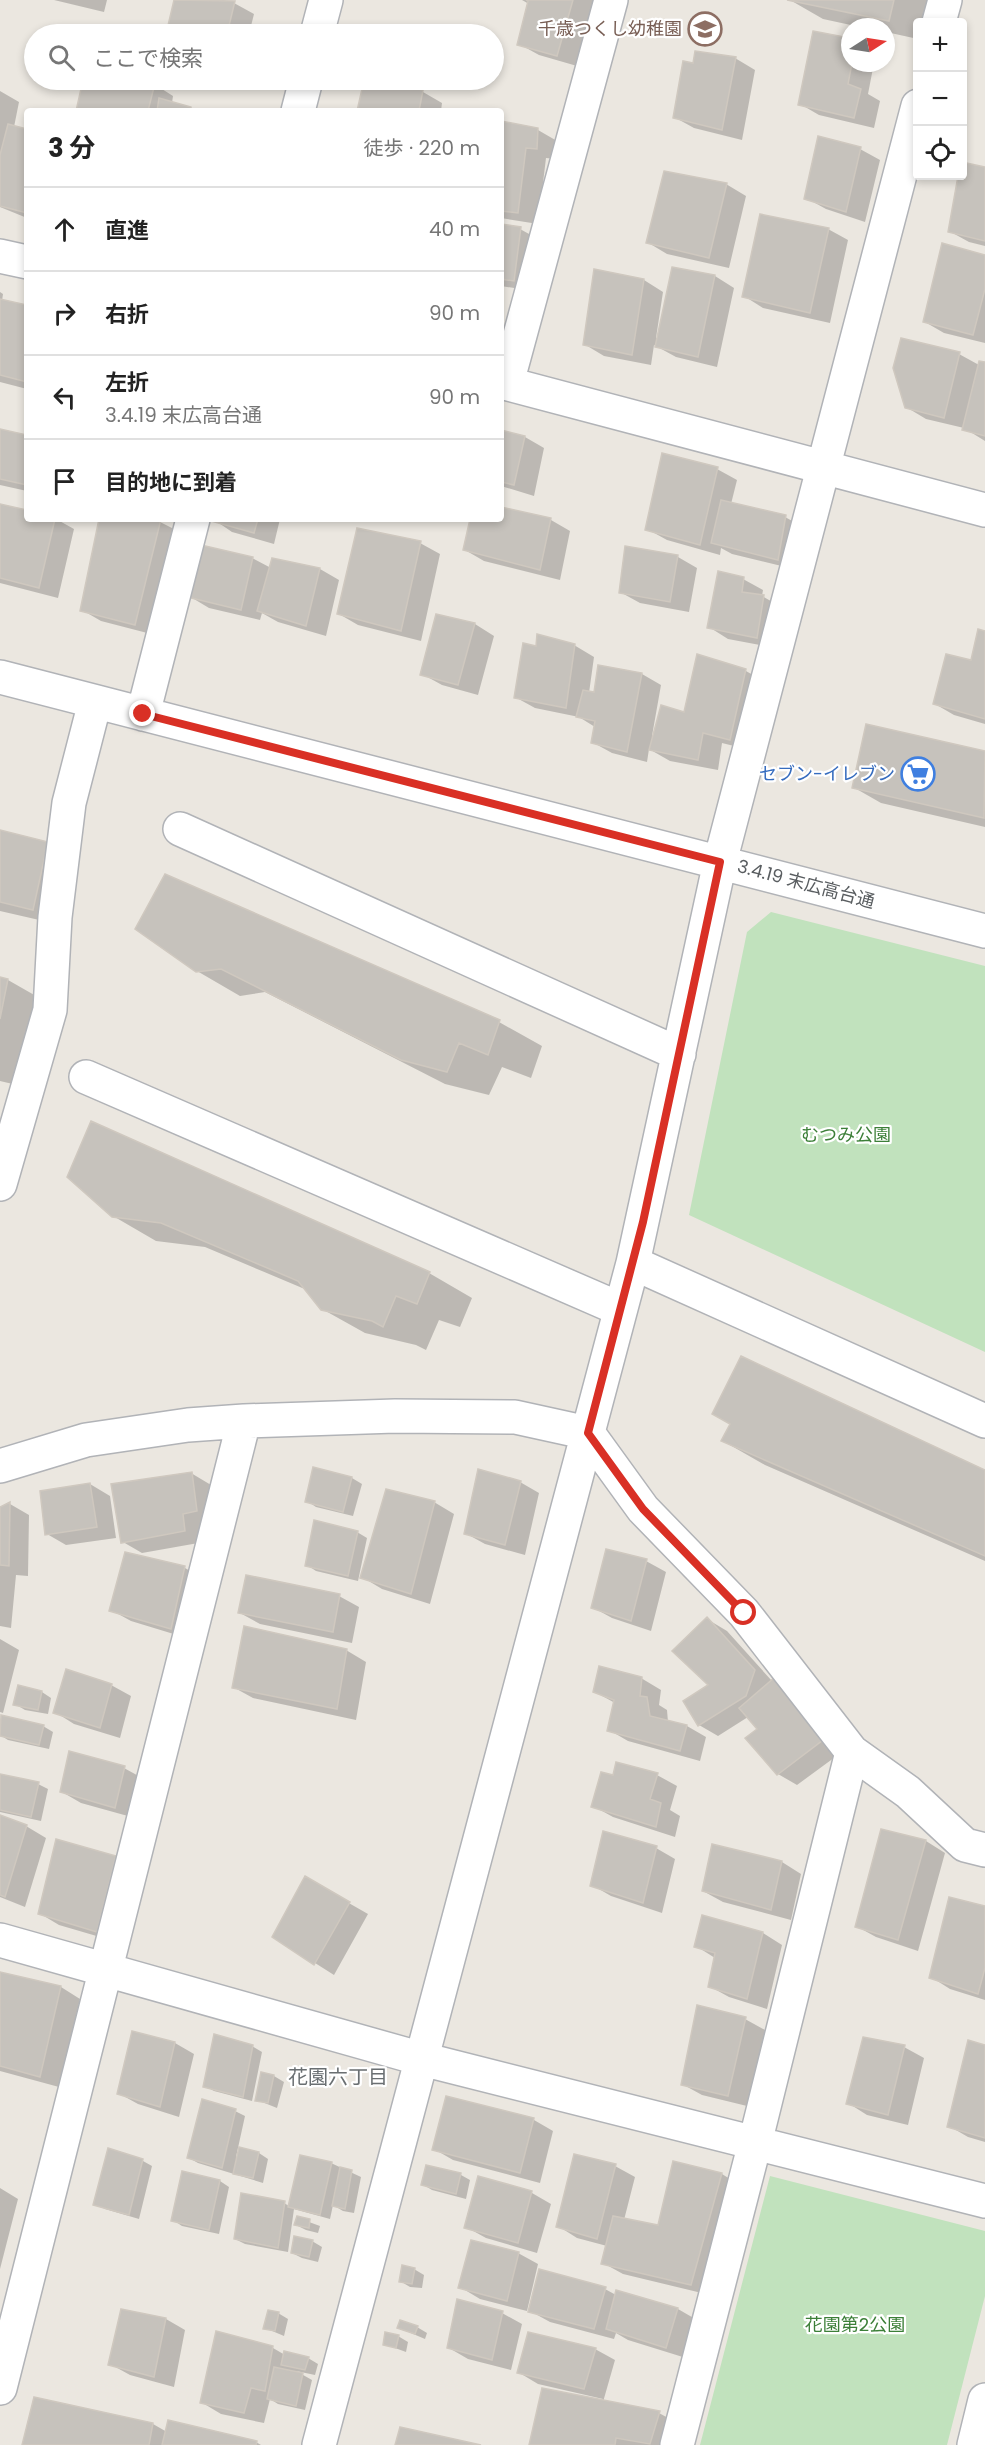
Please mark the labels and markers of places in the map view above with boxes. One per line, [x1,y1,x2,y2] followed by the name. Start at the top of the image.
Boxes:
[687,11,723,47] school or university icon: 千歳つくし幼稚園
[538,16,682,41] place label: 千歳つくし幼稚園
[900,756,936,792] supermarket icon: セブン-イレブン
[759,761,895,786] place label: セブン-イレブン

